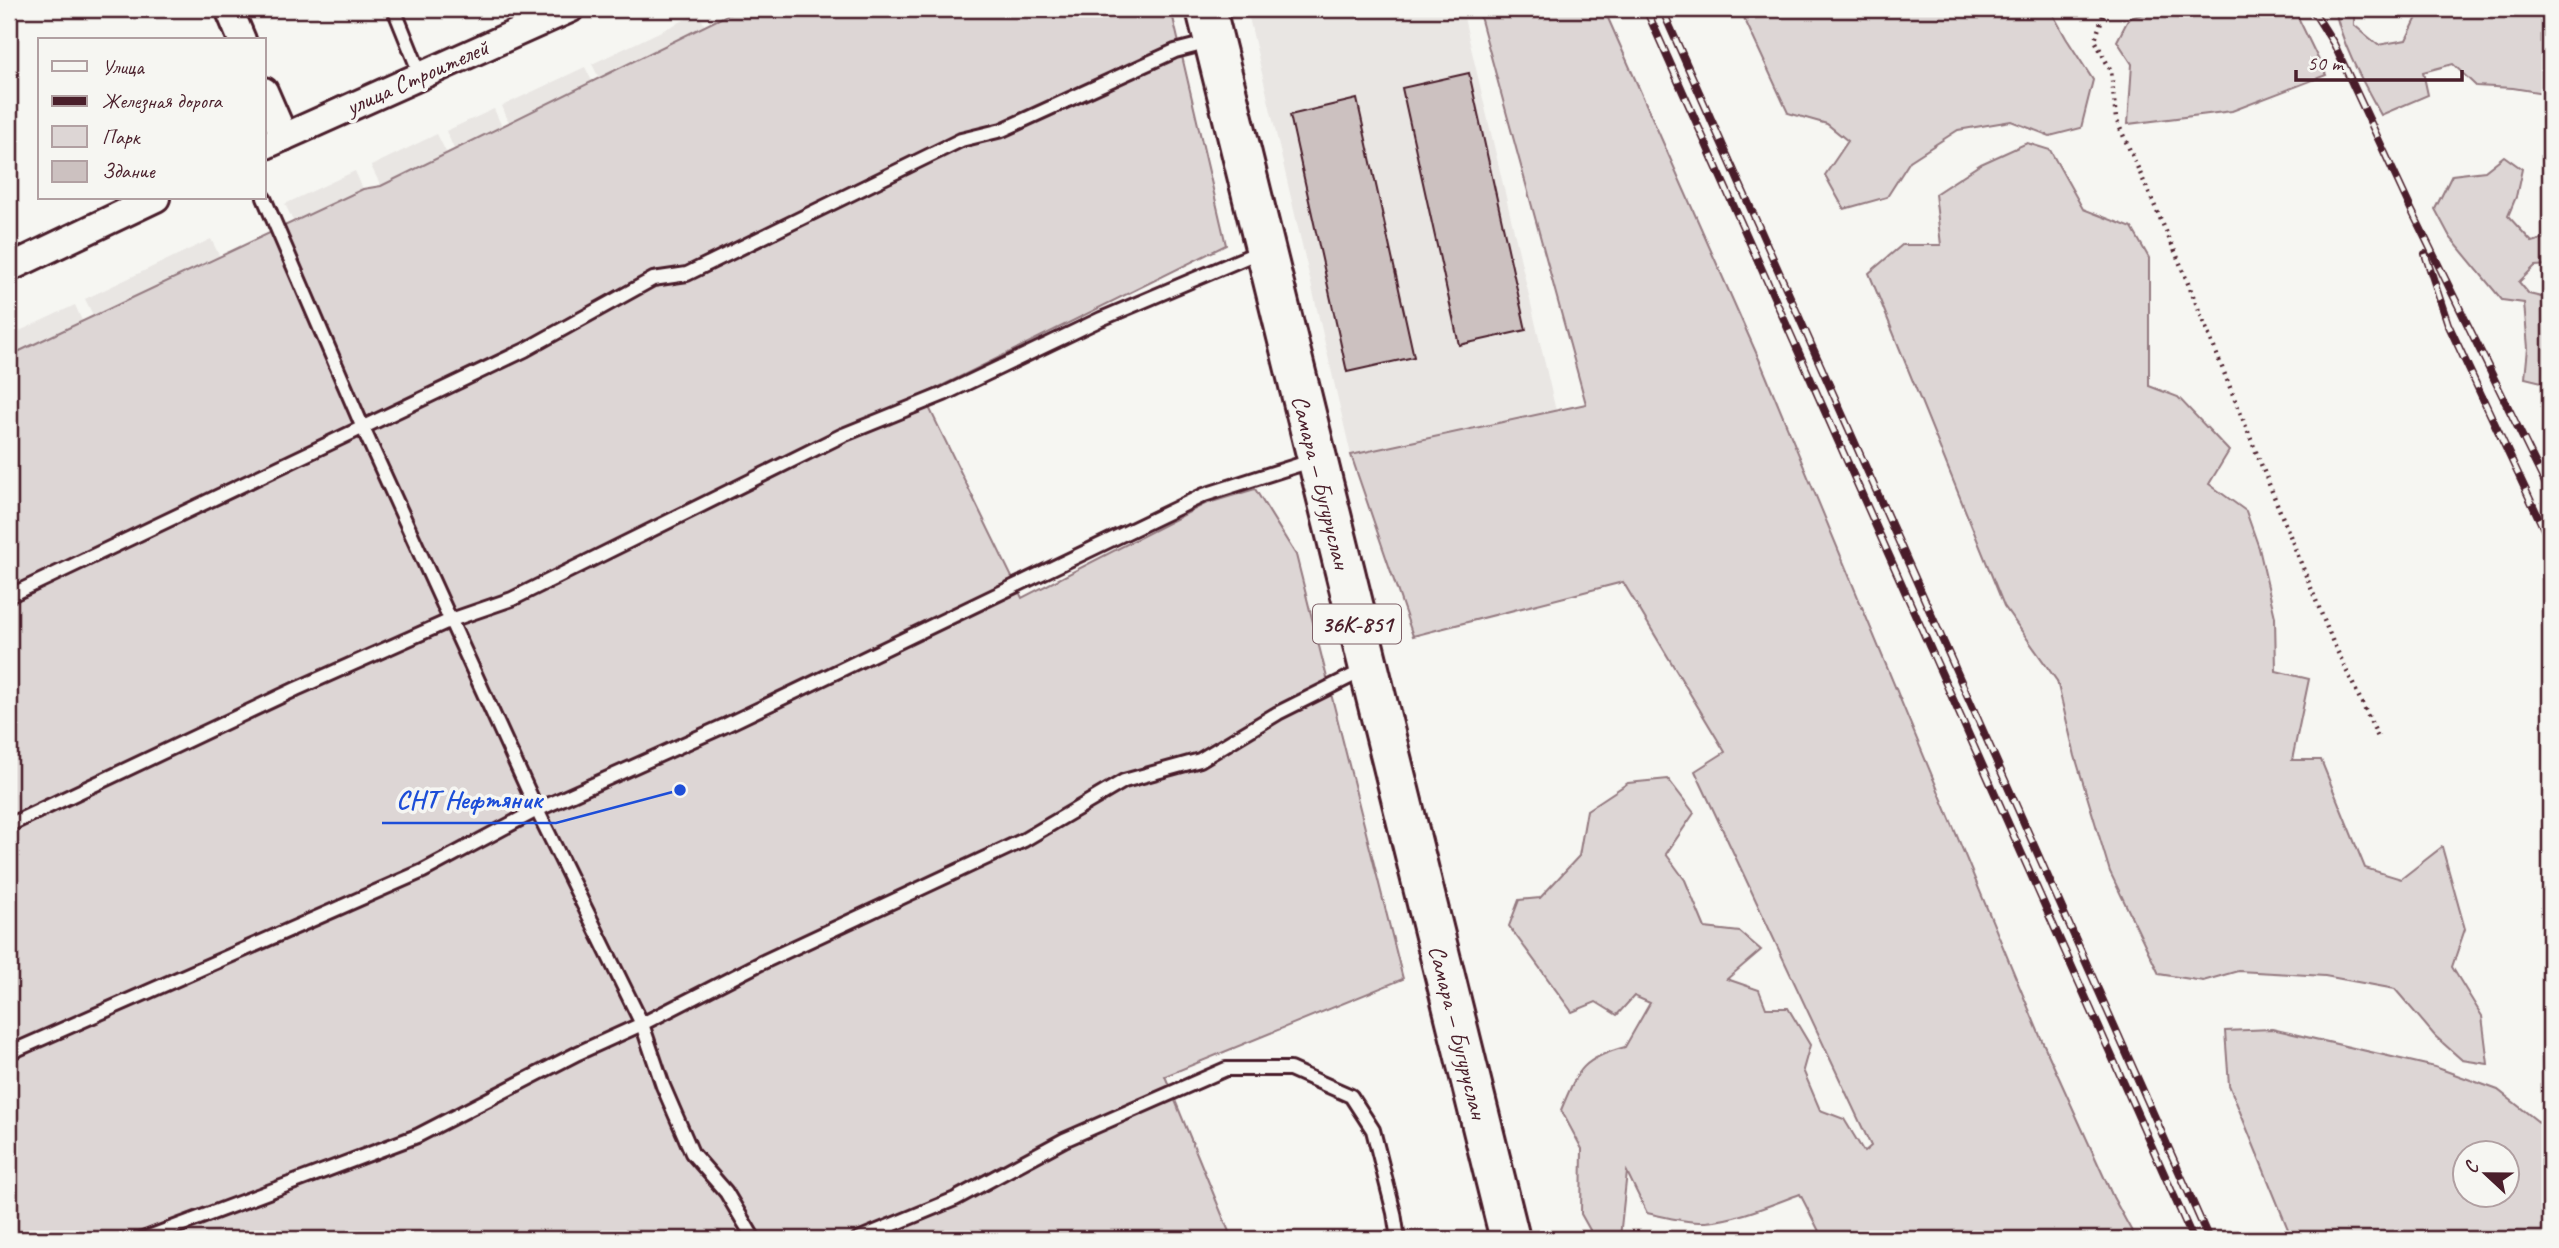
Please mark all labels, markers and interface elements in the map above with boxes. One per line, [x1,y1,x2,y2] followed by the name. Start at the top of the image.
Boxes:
[339,31,495,123] street label: улица Строителей
[38,38,266,200] legend
[2296,38,2463,82] scale bar
[2307,50,2345,76] text: 50 m
[102,54,145,80] text: Улица
[102,88,223,114] text: Железная дорога
[102,124,142,150] text: Парк
[102,158,156,184] text: Здание
[1285,392,1357,573] street label: Самара — Бугуруслан
[1313,604,1401,644] road number: 36К-851
[382,776,556,823] callout: СНТ Нефтяник
[396,783,544,816] text: СНТ Нефтяник
[1422,942,1494,1123] street label: Самара — Бугуруслан
[2450,1140,2520,1210] north arrow
[2458,1157,2485,1177] text: С

